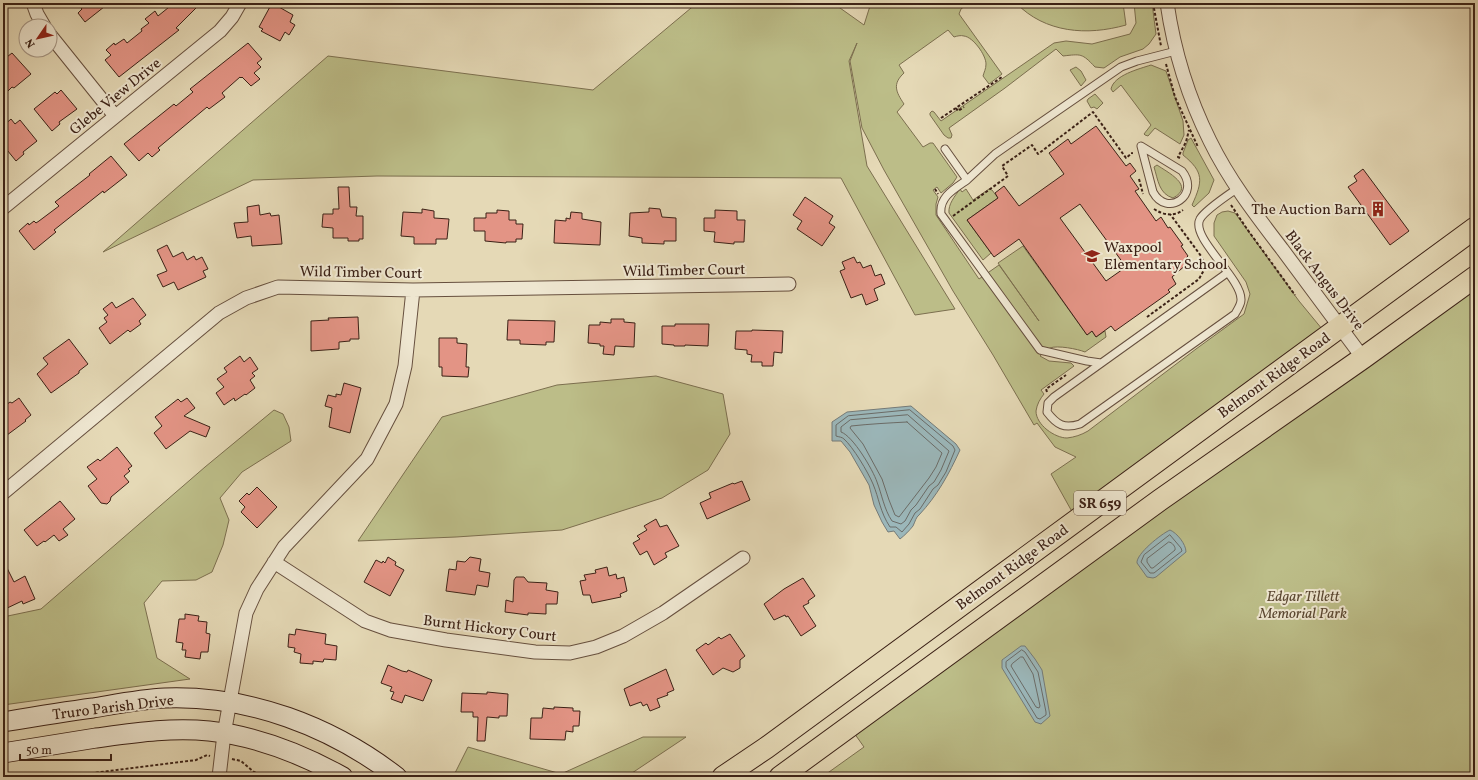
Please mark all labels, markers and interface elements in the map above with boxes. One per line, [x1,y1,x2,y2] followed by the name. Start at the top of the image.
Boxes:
[18,18,58,58] north arrow
[22,35,39,50] text: N
[66,54,166,141] street label: Glebe View Drive
[1251,200,1366,221] place label: The Auction Barn
[1369,200,1387,218] building icon: The Auction Barn
[1279,226,1368,335] street label: Black Angus Drive
[1104,238,1227,276] place label: Waxpool Elementary School
[1083,247,1101,265] school or university icon: Waxpool Elementary School
[622,260,746,283] street label: Wild Timber Court
[299,262,423,285] street label: Wild Timber Court
[1214,328,1335,424] street label: Belmont Ridge Road
[1074,491,1126,515] road number: SR 659
[952,520,1073,616] street label: Belmont Ridge Road
[1258,587,1347,625] park label: Edgar Tillett Memorial Park
[422,611,558,648] street label: Burnt Hickory Court
[51,691,175,726] street label: Truro Parish Drive
[20,736,111,762] scale bar
[26,743,52,759] text: 50 m

